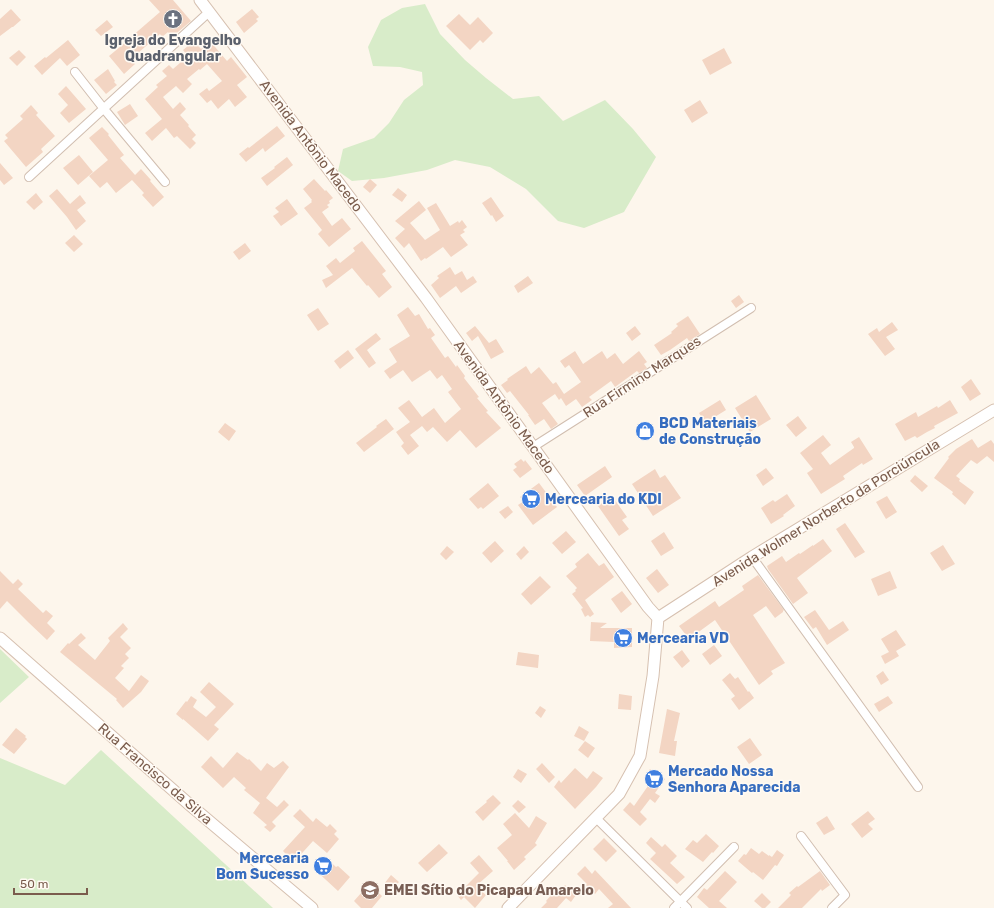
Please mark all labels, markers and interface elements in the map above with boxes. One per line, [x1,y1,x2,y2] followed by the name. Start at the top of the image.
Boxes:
[162,8,184,30] church icon: Igreja do Evangelho Quadrangular
[105,32,241,65] place label: Igreja do Evangelho Quadrangular
[256,77,366,215] street label: Avenida Antônio Macedo
[580,333,704,421] street label: Rua Firmino Marques
[450,337,558,477] street label: Avenida Antônio Macedo
[659,415,761,448] place label: BCD Materiais de Construção
[634,420,656,442] shop icon: BCD Materiais de Construção
[709,436,943,590] street label: Avenida Wolmer Norberto da Porciúncula
[520,488,542,510] supermarket icon: Mercearia do KDI
[545,491,662,508] place label: Mercearia do KDI
[612,627,634,649] supermarket icon: Mercearia VD
[637,630,729,647] place label: Mercearia VD
[94,720,216,828] street label: Rua Francisco da Silva
[668,763,800,796] place label: Mercado Nossa Senhora Aparecida
[643,768,665,790] supermarket icon: Mercado Nossa Senhora Aparecida
[216,850,309,883] place label: Mercearia Bom Sucesso
[312,855,334,877] supermarket icon: Mercearia Bom Sucesso
[14,870,87,896] scale bar
[20,877,48,891] text: 50 m
[359,879,381,901] school or university icon: EMEI Sítio do Picapau Amarelo
[384,882,594,899] place label: EMEI Sítio do Picapau Amarelo

